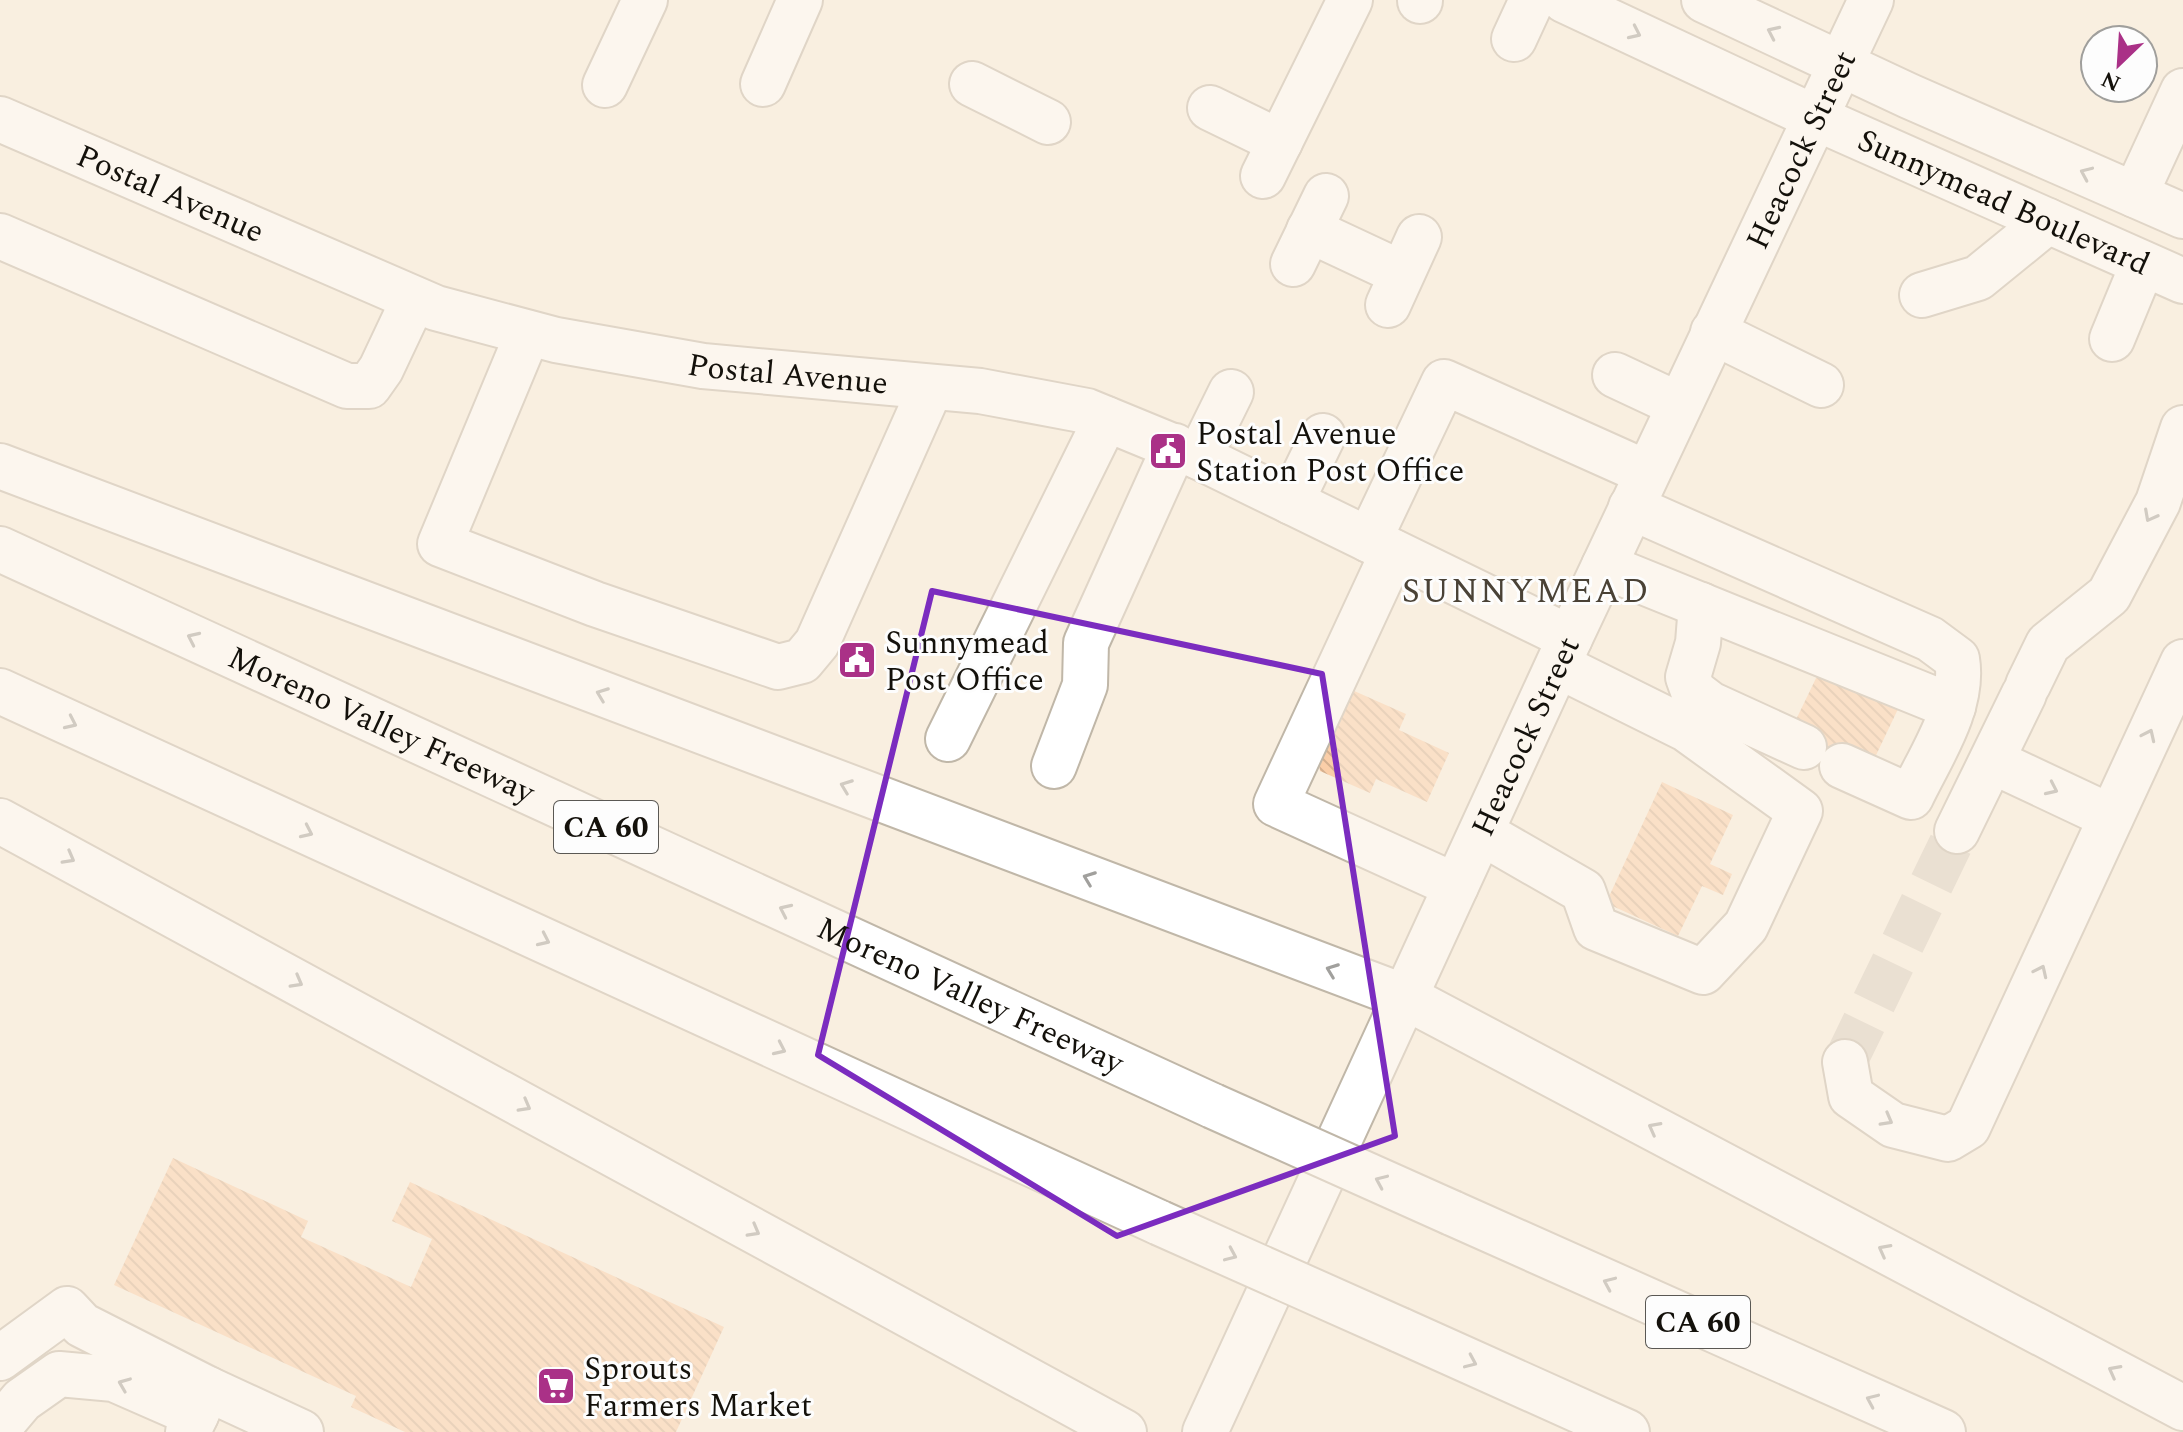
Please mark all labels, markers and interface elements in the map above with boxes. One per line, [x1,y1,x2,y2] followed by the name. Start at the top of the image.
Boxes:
[1627,23,1641,39] one-way arrow
[2079,24,2159,104] north arrow
[1766,26,1781,42] one-way arrow
[1734,42,1870,258] street label: Heacock Street
[2096,62,2126,100] text: N
[1849,117,2157,289] street label: Sunnymead Boulevard
[68,132,272,257] street label: Postal Avenue
[2080,167,2094,183] one-way arrow
[684,341,890,409] street label: Postal Avenue
[1196,410,1464,496] place label: Postal Avenue Station Post Office
[1147,430,1189,472] public building icon: Postal Avenue Station Post Office
[2145,507,2160,522] one-way arrow
[1402,566,1650,618] district label: SUNNYMEAD
[885,619,1049,705] place label: Sunnymead Post Office
[1459,629,1594,845] street label: Heacock Street
[187,632,201,648] one-way arrow
[220,634,544,818] street label: Moreno Valley Freeway
[836,639,878,681] public building icon: Sunnymead Post Office
[596,687,610,704] one-way arrow
[63,714,77,730] one-way arrow
[2140,728,2156,743] one-way arrow
[840,779,854,796] one-way arrow
[2043,779,2058,795] one-way arrow
[554,801,658,853] road number: CA 60
[299,822,313,838] one-way arrow
[60,848,74,864] one-way arrow
[1083,871,1097,888] one-way arrow
[779,904,794,920] one-way arrow
[808,904,1133,1088] street label: Moreno Valley Freeway
[535,931,550,947] one-way arrow
[1326,963,1340,979] one-way arrow
[2031,965,2047,979] one-way arrow
[289,973,303,988] one-way arrow
[772,1039,786,1055] one-way arrow
[517,1097,532,1112] one-way arrow
[1878,1110,1893,1126] one-way arrow
[1648,1123,1662,1138] one-way arrow
[1375,1175,1389,1191] one-way arrow
[745,1221,760,1236] one-way arrow
[1878,1244,1892,1259] one-way arrow
[1223,1245,1237,1261] one-way arrow
[1603,1276,1617,1292] one-way arrow
[1646,1296,1750,1348] road number: CA 60
[584,1345,812,1431] place label: Sprouts Farmers Market
[1463,1352,1477,1368] one-way arrow
[535,1365,577,1407] supermarket icon: Sprouts Farmers Market
[2108,1366,2122,1381] one-way arrow
[118,1377,132,1394] one-way arrow
[1865,1394,1880,1410] one-way arrow

